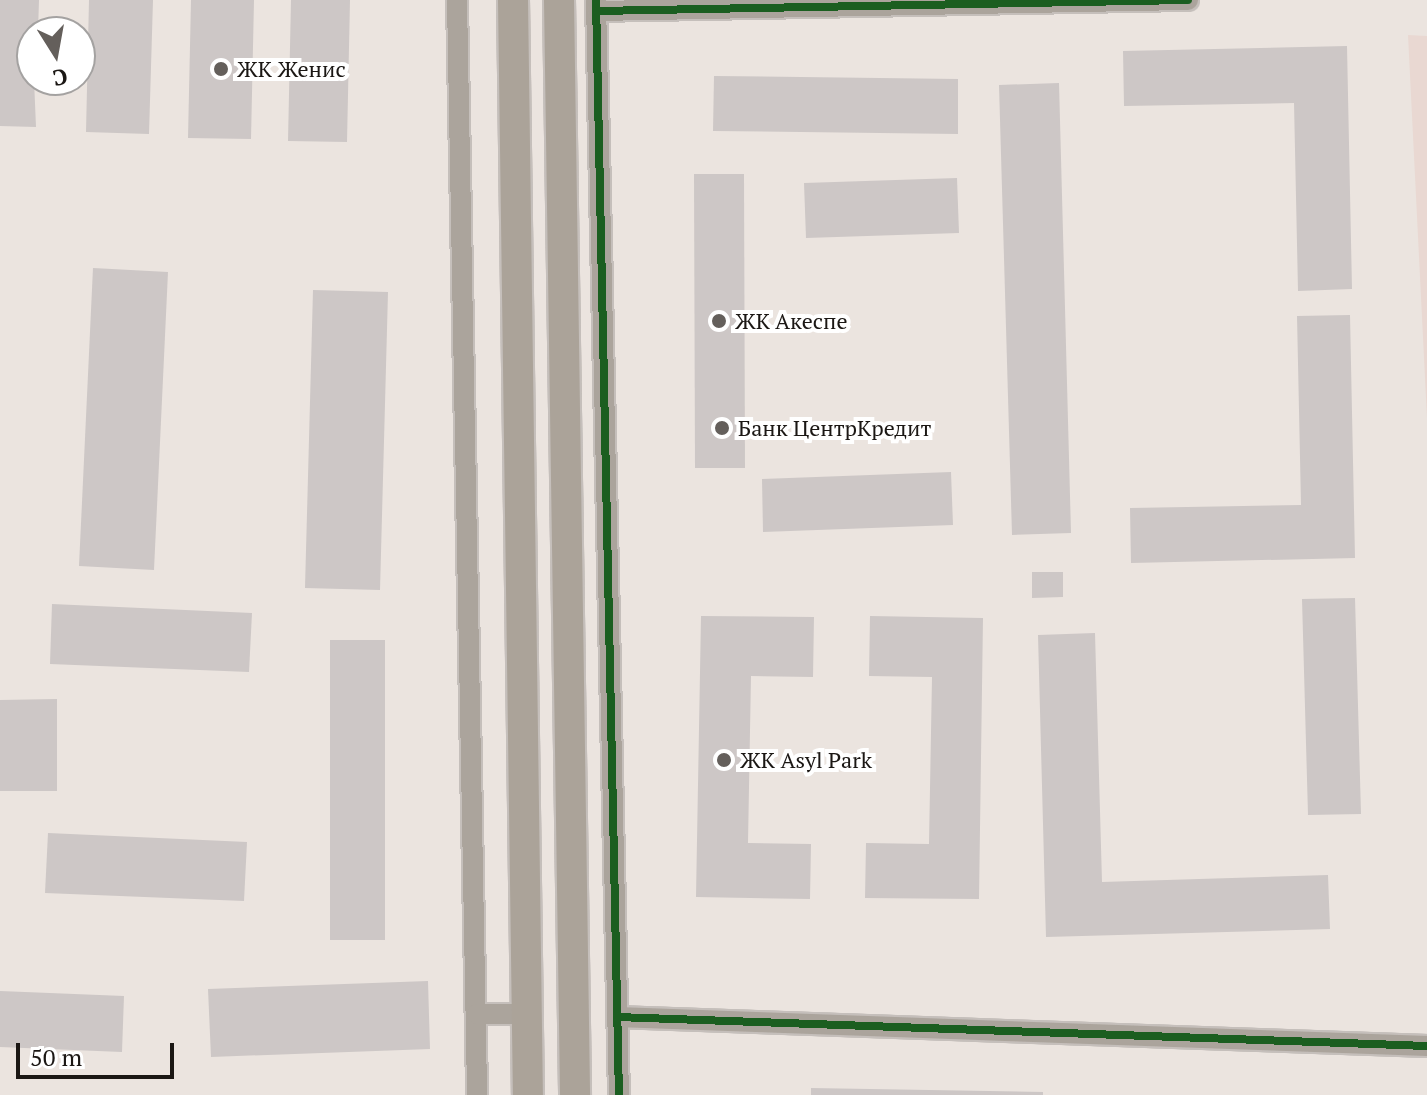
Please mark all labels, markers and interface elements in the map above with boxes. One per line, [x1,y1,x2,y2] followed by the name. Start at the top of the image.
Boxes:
[16,16,96,96] north arrow
[237,56,346,82] place label: ЖК Женис
[212,60,230,78] marker: ЖК Женис
[50,62,70,94] text: С
[735,308,848,334] place label: ЖК Акеспе
[710,312,728,330] marker: ЖК Акеспе
[738,415,931,441] place label: Банк ЦентрКредит
[713,419,731,437] marker: Банк ЦентрКредит
[740,747,872,773] place label: ЖК Asyl Park
[715,751,733,769] marker: ЖК Asyl Park
[20,1027,178,1077] scale bar
[30,1041,82,1073] text: 50 m

